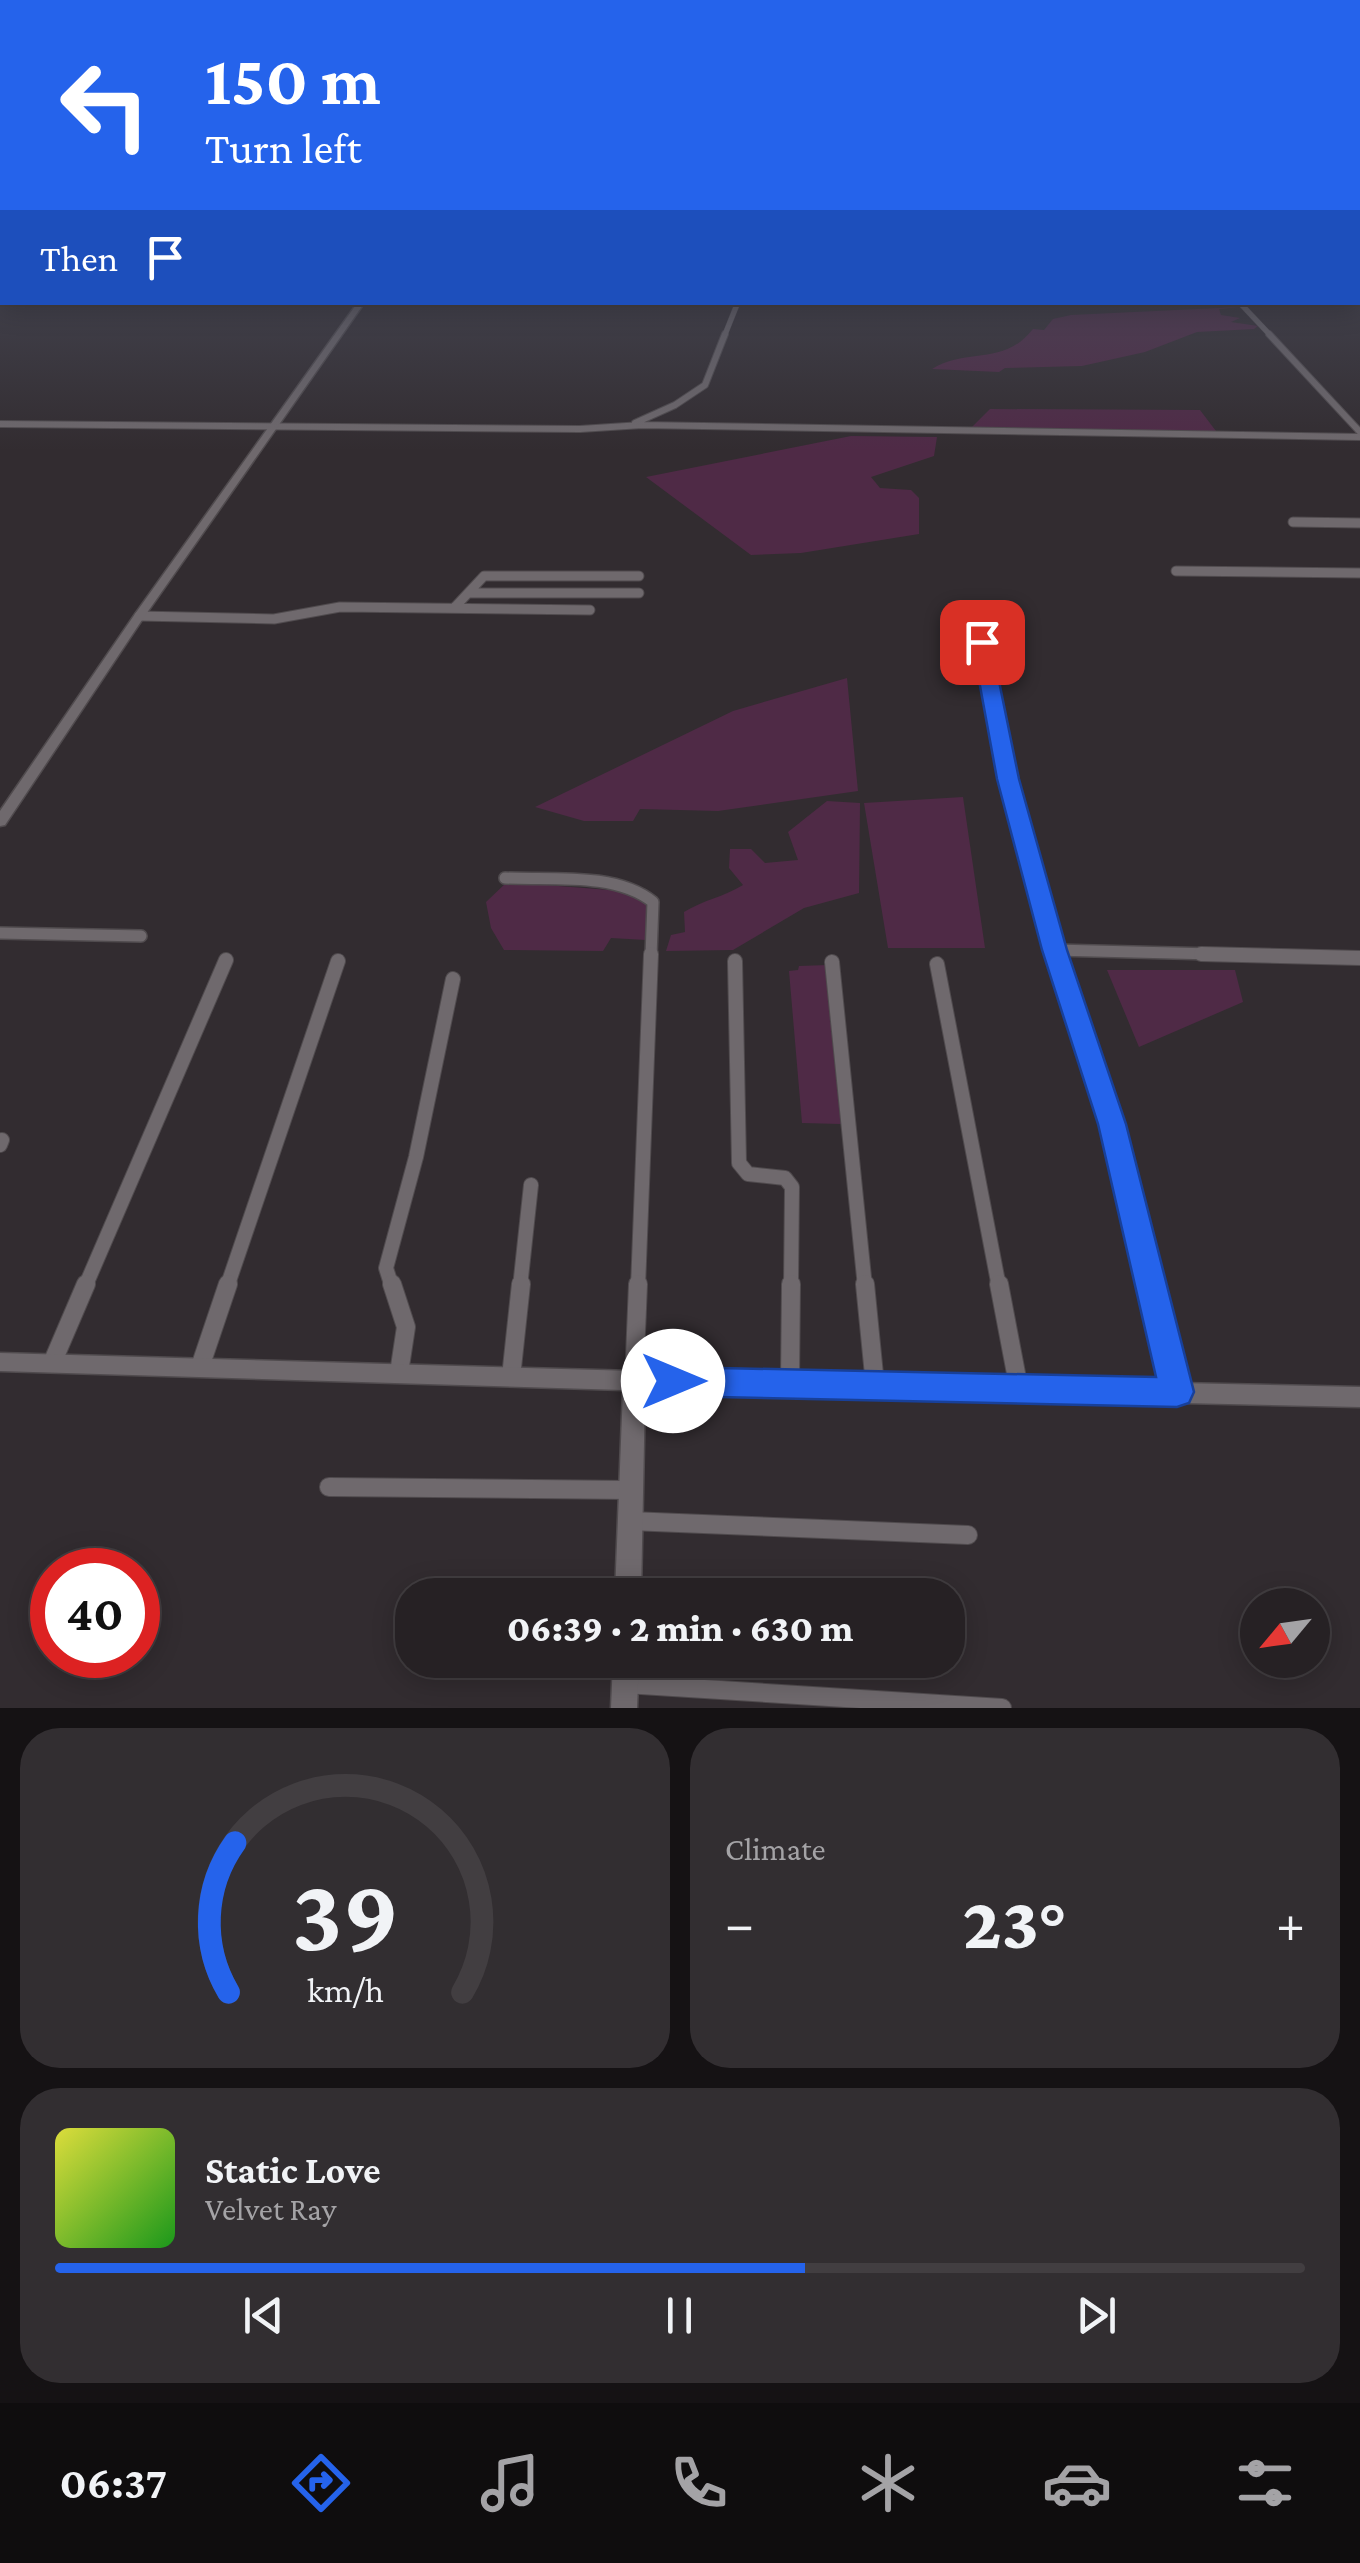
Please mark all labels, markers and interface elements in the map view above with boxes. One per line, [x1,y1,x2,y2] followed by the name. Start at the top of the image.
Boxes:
[40,40,170,170] icon: left
[205,41,381,119] text: 150 m
[205,123,362,173] text: Turn left
[138,230,193,285] icon: arrive
[40,237,118,279] text: Then
[940,600,1025,685] pin
[955,615,1010,670] icon: arrive
[621,1329,725,1433] position arrow
[30,1548,160,1678] speed limit sign: 40
[1240,1588,1330,1678] north arrow
[1240,1588,1330,1678] map controls
[507,1607,853,1649] text: 06:39 · 2 min · 630 m
[725,1831,826,1867] text: Climate
[291,1857,399,1972] text: 39
[963,1881,1067,1964] text: 23°
[725,1893,754,1954] text: −
[1276,1893,1305,1954] text: +
[306,1970,384,2010] text: km/h
[205,2149,381,2191] text: Static Love
[205,2191,336,2227] text: Velvet Ray
[236,2288,291,2343] icon: previous
[652,2288,707,2343] icon: pause
[1069,2288,1124,2343] icon: next
[286,2448,356,2518] icon: directions
[475,2448,545,2518] icon: music
[664,2448,734,2518] icon: phone
[853,2448,923,2518] icon: climate
[1042,2448,1112,2518] icon: car
[1230,2448,1300,2518] icon: filters
[59,2458,167,2508] text: 06:37

